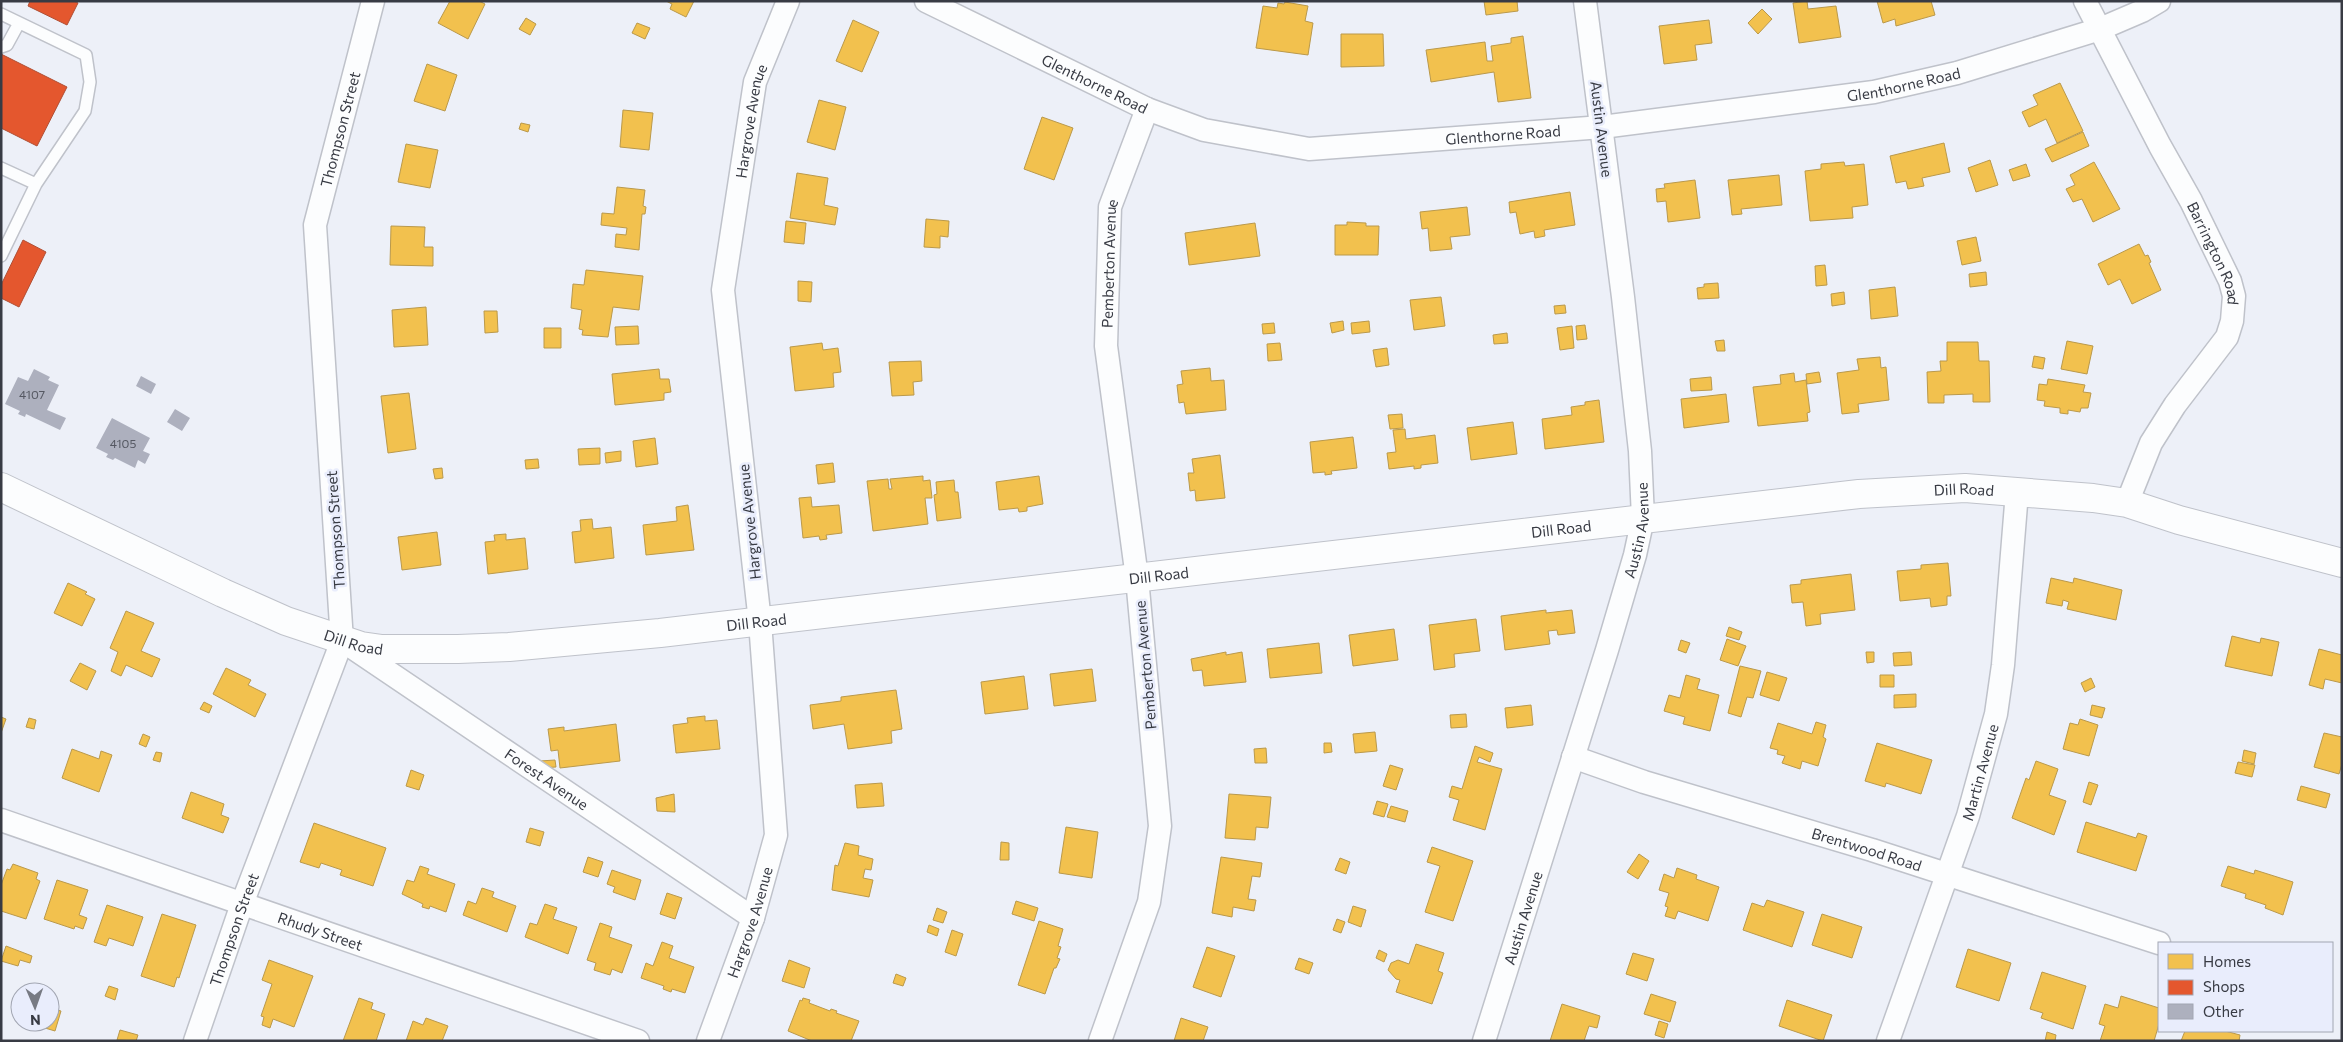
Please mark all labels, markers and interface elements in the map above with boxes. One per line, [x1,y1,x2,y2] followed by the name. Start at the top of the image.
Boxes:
[1039,50,1151,117] street label: Glenthorne Road
[731,61,770,179] street label: Hargrove Avenue
[1846,64,1962,104] street label: Glenthorne Road
[316,70,363,189] street label: Thompson Street
[1587,80,1617,178] street label: Austin Avenue
[1445,121,1561,148] street label: Glenthorne Road
[1098,196,1121,328] street label: Pemberton Avenue
[2184,199,2243,306] street label: Barrington Road
[19,387,45,401] house number: 4107
[110,436,136,450] house number: 4105
[734,463,764,581] street label: Hargrove Avenue
[322,470,348,590] street label: Thompson Street
[1933,479,1995,499] street label: Dill Road
[1620,482,1653,580] street label: Austin Avenue
[1530,516,1592,541] street label: Dill Road
[1128,563,1190,588] street label: Dill Road
[1130,600,1160,730] street label: Pemberton Avenue
[725,609,788,634] street label: Dill Road
[322,625,384,658] street label: Dill Road
[1958,722,2002,823] street label: Martin Avenue
[502,744,592,813] street label: Forest Avenue
[1810,824,1924,875] street label: Brentwood Road
[723,864,776,980] street label: Hargrove Avenue
[1500,869,1546,967] street label: Austin Avenue
[206,870,262,988] street label: Thompson Street
[275,908,365,954] street label: Rhudy Street
[2158,942,2333,1032] legend
[2203,952,2251,970] text: Homes
[2203,977,2245,995] text: Shops
[10,982,60,1032] north arrow
[2203,1002,2244,1020] text: Other
[30,1012,41,1029] text: N

